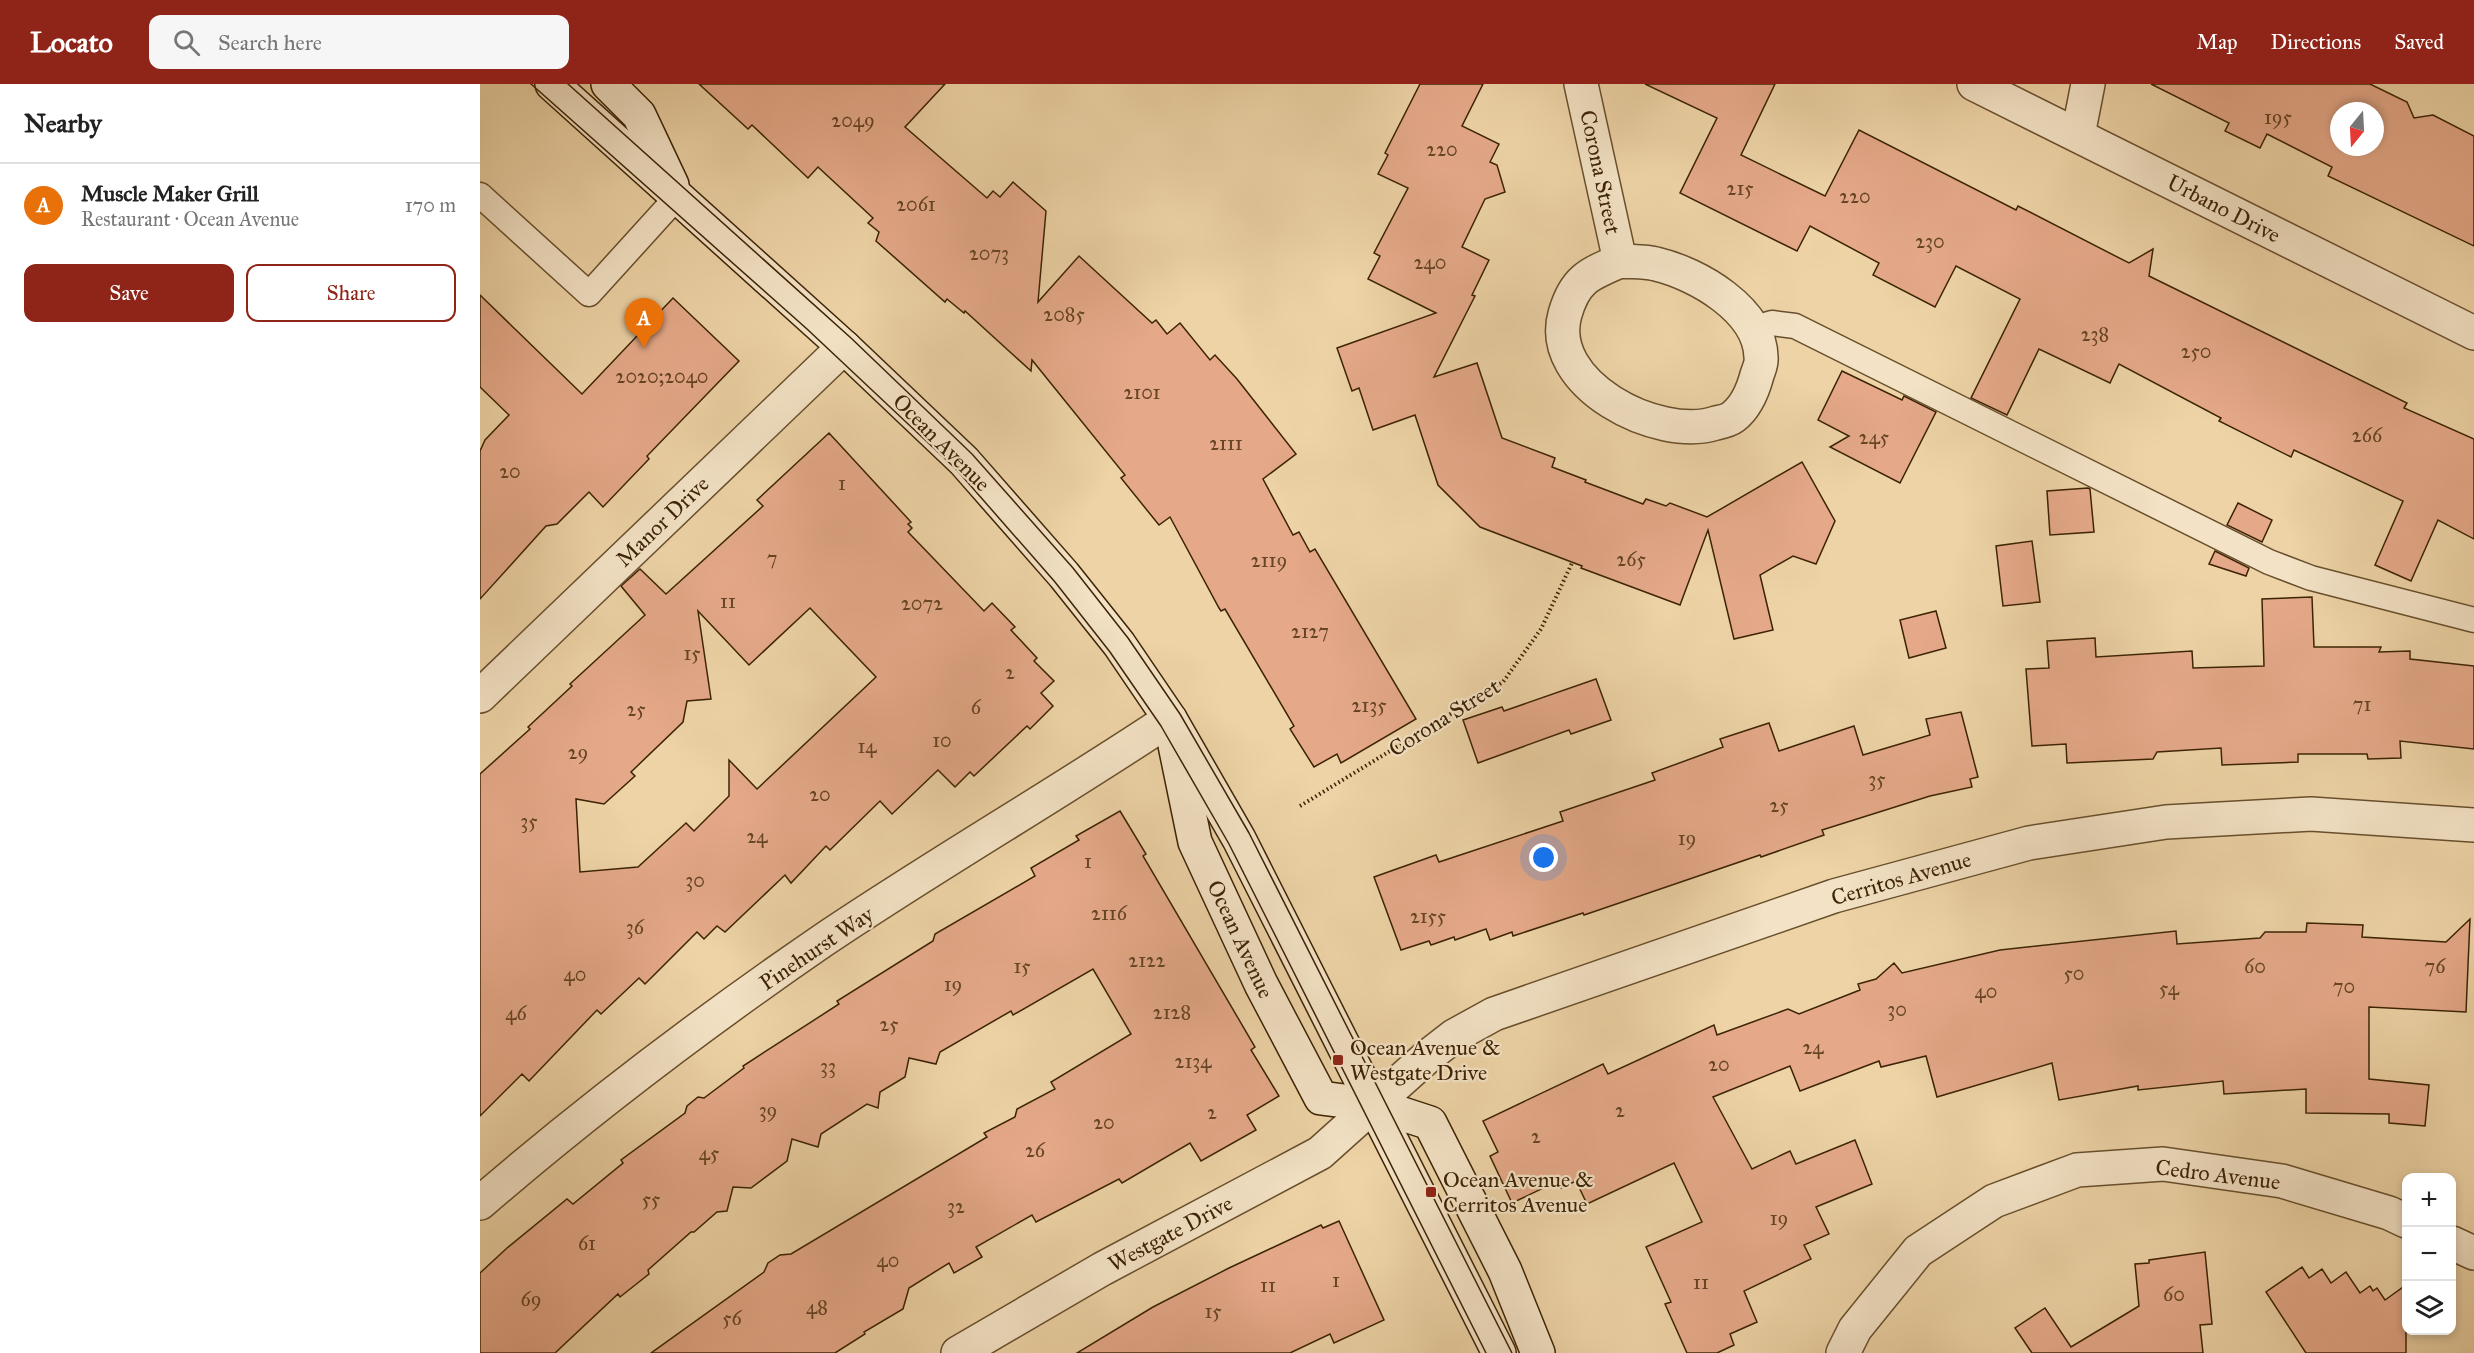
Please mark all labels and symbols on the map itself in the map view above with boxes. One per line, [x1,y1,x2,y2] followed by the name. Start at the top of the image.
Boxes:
[2330,102,2384,156] north arrow
[2264,105,2292,129] house number: 195
[831,108,875,132] house number: 2049
[1574,108,1627,237] street label: Corona Street
[1426,137,1458,161] house number: 220
[2162,168,2285,249] street label: Urbano Drive
[1727,176,1753,200] house number: 215
[1839,184,1871,208] house number: 220
[896,192,936,216] house number: 2061
[1915,229,1945,253] house number: 230
[969,241,1009,265] house number: 2073
[1414,250,1446,274] house number: 240
[624,298,664,348] pin: A
[1043,302,1085,326] house number: 2085
[2081,322,2109,346] house number: 238
[2181,339,2211,363] house number: 250
[616,364,708,388] house number: 2020;2040
[1123,380,1161,404] house number: 2101
[887,388,996,497] street label: Ocean Avenue
[2352,423,2383,447] house number: 266
[1859,425,1889,449] house number: 245
[1209,431,1243,455] house number: 2111
[499,459,521,483] house number: 20
[610,470,714,572] street label: Manor Drive
[838,471,846,495] house number: 1
[767,546,777,570] house number: 7
[1616,547,1646,571] house number: 265
[1251,548,1287,572] house number: 2119
[720,589,736,613] house number: 11
[901,591,943,615] house number: 2072
[1291,619,1329,643] house number: 2127
[683,641,701,665] house number: 15
[1005,660,1015,684] house number: 2
[1384,672,1505,762] street label: Corona Street
[2353,692,2371,716] house number: 71
[1351,693,1387,717] house number: 2135
[971,695,982,719] house number: 6
[626,697,646,721] house number: 25
[932,728,952,752] house number: 10
[857,734,877,758] house number: 14
[568,740,588,764] house number: 29
[1868,767,1886,791] house number: 35
[809,782,831,806] house number: 20
[1769,793,1789,817] house number: 25
[520,809,538,833] house number: 35
[746,824,768,848] house number: 24
[1678,826,1696,850] house number: 19
[1529,843,1558,872] your location
[1828,846,1974,911] street label: Cerritos Avenue
[1084,849,1092,873] house number: 1
[685,868,705,892] house number: 30
[1201,876,1280,1003] street label: Ocean Avenue
[754,900,879,996] street label: Pinehurst Way
[1091,901,1128,925] house number: 2116
[1410,904,1446,928] house number: 2155
[626,915,645,939] house number: 36
[1128,948,1166,972] house number: 2122
[1013,954,1031,978] house number: 15
[2244,954,2266,978] house number: 60
[2425,954,2446,978] house number: 76
[2064,961,2084,985] house number: 50
[564,962,586,986] house number: 40
[944,972,962,996] house number: 19
[2333,974,2355,998] house number: 70
[2159,976,2180,1000] house number: 54
[1975,979,1997,1003] house number: 40
[1887,997,1907,1021] house number: 30
[1153,1000,1191,1024] house number: 2128
[505,1001,527,1025] house number: 46
[879,1012,899,1036] house number: 25
[1350,1034,1501,1086] place label: Ocean Avenue & Westgate Drive
[1802,1035,1824,1059] house number: 24
[1175,1049,1212,1073] house number: 2134
[1708,1052,1730,1076] house number: 20
[1331,1053,1345,1067] marker: Ocean Avenue & Westgate Drive
[820,1054,836,1078] house number: 33
[759,1098,777,1122] house number: 39
[1615,1098,1625,1122] house number: 2
[1207,1100,1217,1124] house number: 2
[1093,1110,1115,1134] house number: 20
[1531,1124,1541,1148] house number: 2
[1025,1138,1046,1162] house number: 26
[699,1141,719,1165] house number: 45
[2154,1153,2282,1196] street label: Cedro Avenue
[1443,1166,1594,1218] place label: Ocean Avenue & Cerritos Avenue
[1424,1185,1438,1199] marker: Ocean Avenue & Cerritos Avenue
[642,1187,660,1211] house number: 55
[1103,1189,1237,1278] street label: Westgate Drive
[947,1194,965,1218] house number: 32
[1770,1206,1788,1230] house number: 19
[578,1231,596,1255] house number: 61
[877,1248,899,1272] house number: 40
[1332,1268,1340,1292] house number: 1
[1693,1270,1709,1294] house number: 11
[1260,1273,1276,1297] house number: 11
[2163,1282,2185,1306] house number: 60
[521,1287,542,1311] house number: 69
[806,1295,828,1319] house number: 48
[1204,1299,1222,1323] house number: 15
[722,1306,743,1330] house number: 56

